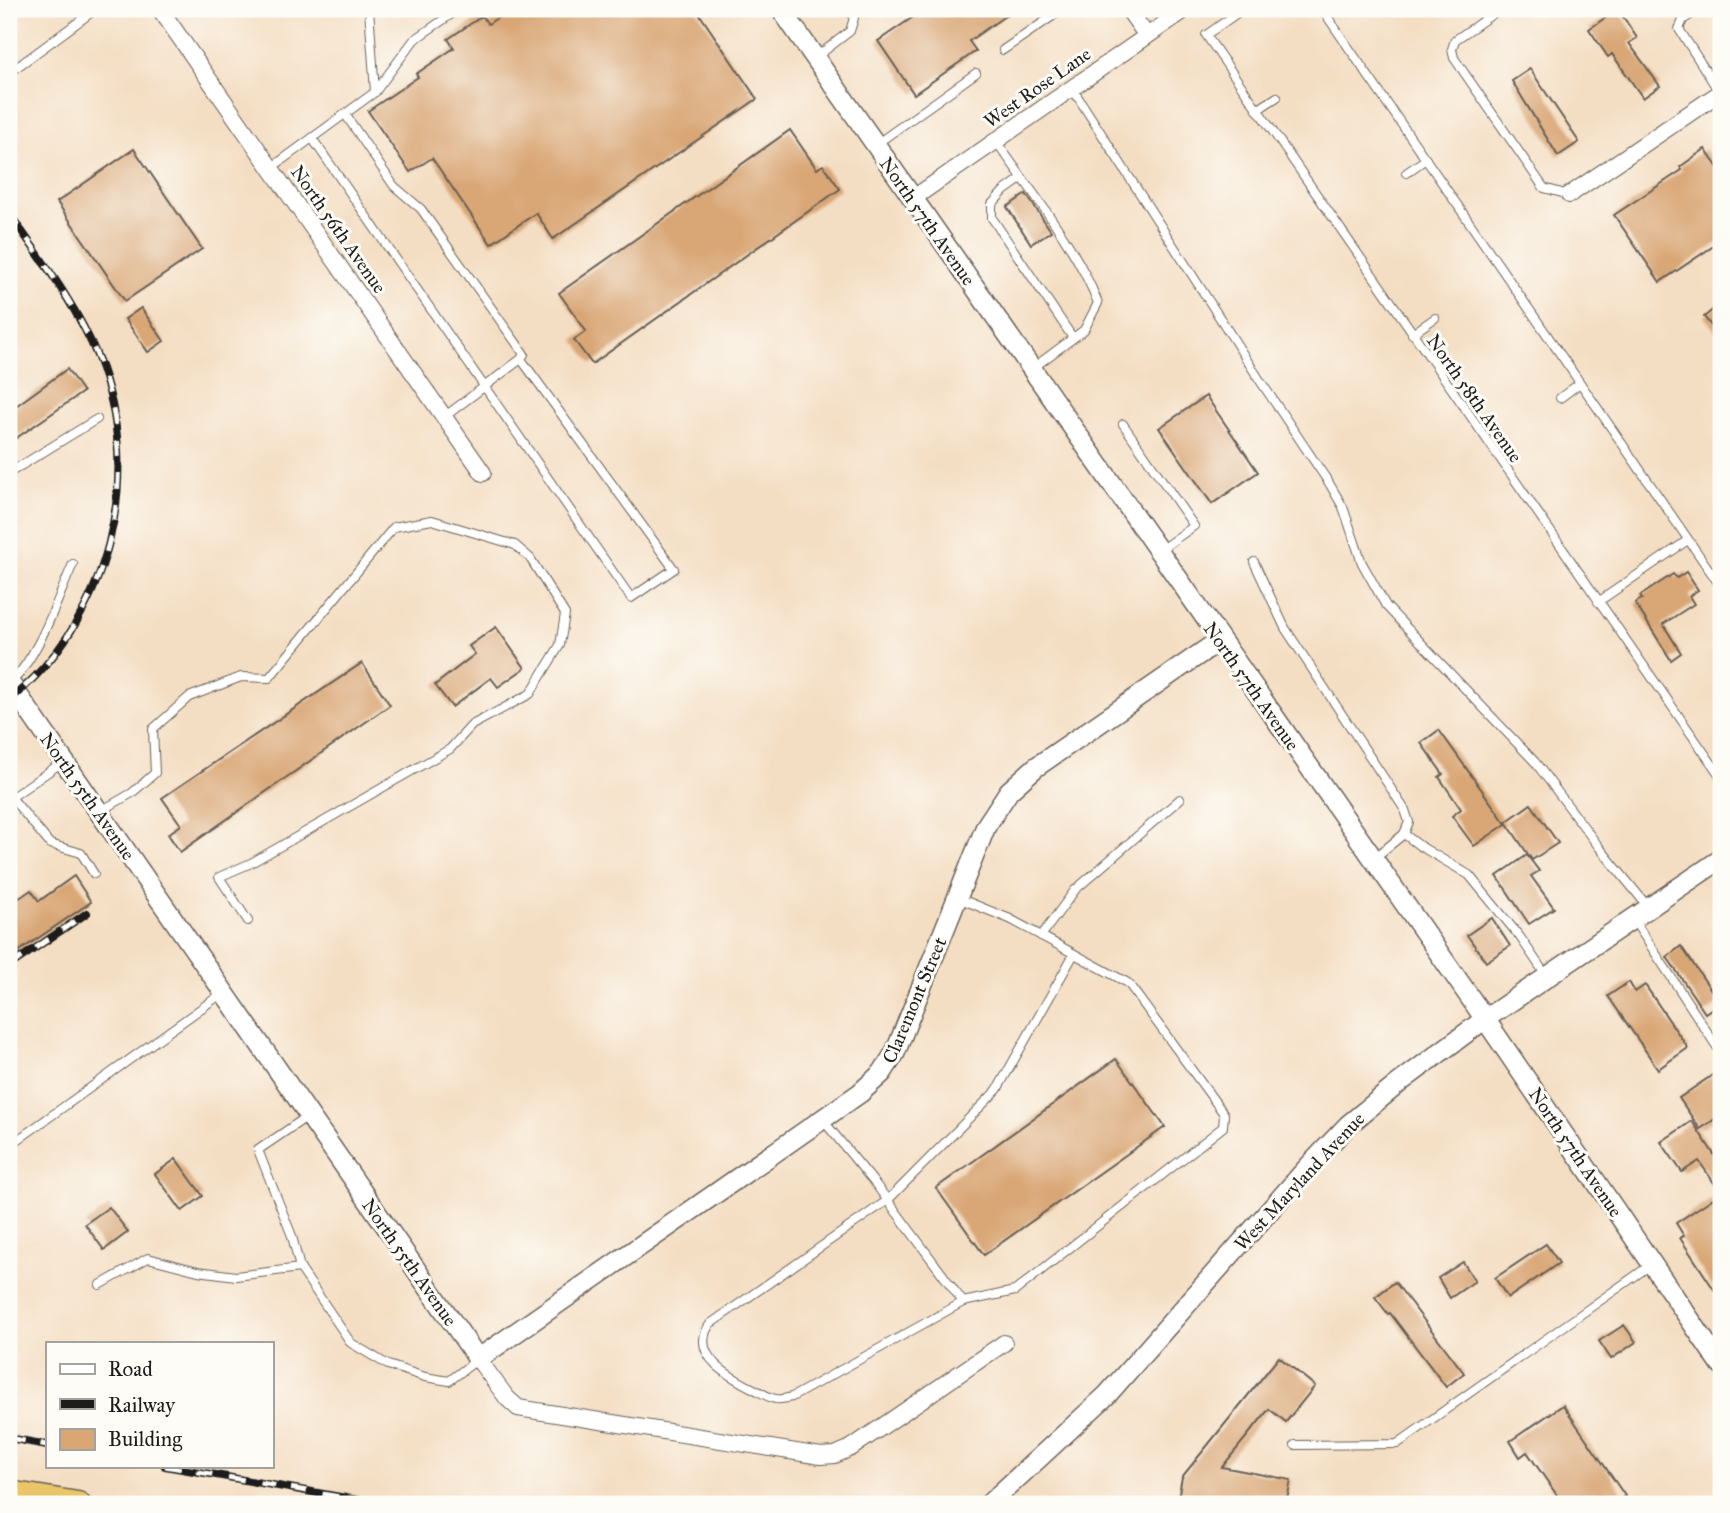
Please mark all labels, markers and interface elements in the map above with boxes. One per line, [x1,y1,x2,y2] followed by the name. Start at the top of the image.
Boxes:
[979,42,1095,133] street label: West Rose Lane
[875,153,980,290] street label: North 57th Avenue
[286,161,391,298] street label: North 56th Avenue
[1422,330,1527,467] street label: North 58th Avenue
[1199,618,1304,755] street label: North 57th Avenue
[35,728,140,864] street label: North 55th Avenue
[878,933,951,1067] street label: Claremont Street
[1524,1083,1627,1222] street label: North 57th Avenue
[1229,1107,1369,1255] street label: West Maryland Avenue
[357,1194,462,1330] street label: North 55th Avenue
[46,1342,273,1468] legend
[108,1356,153,1382] text: Road
[108,1392,176,1418] text: Railway
[108,1426,182,1452] text: Building

